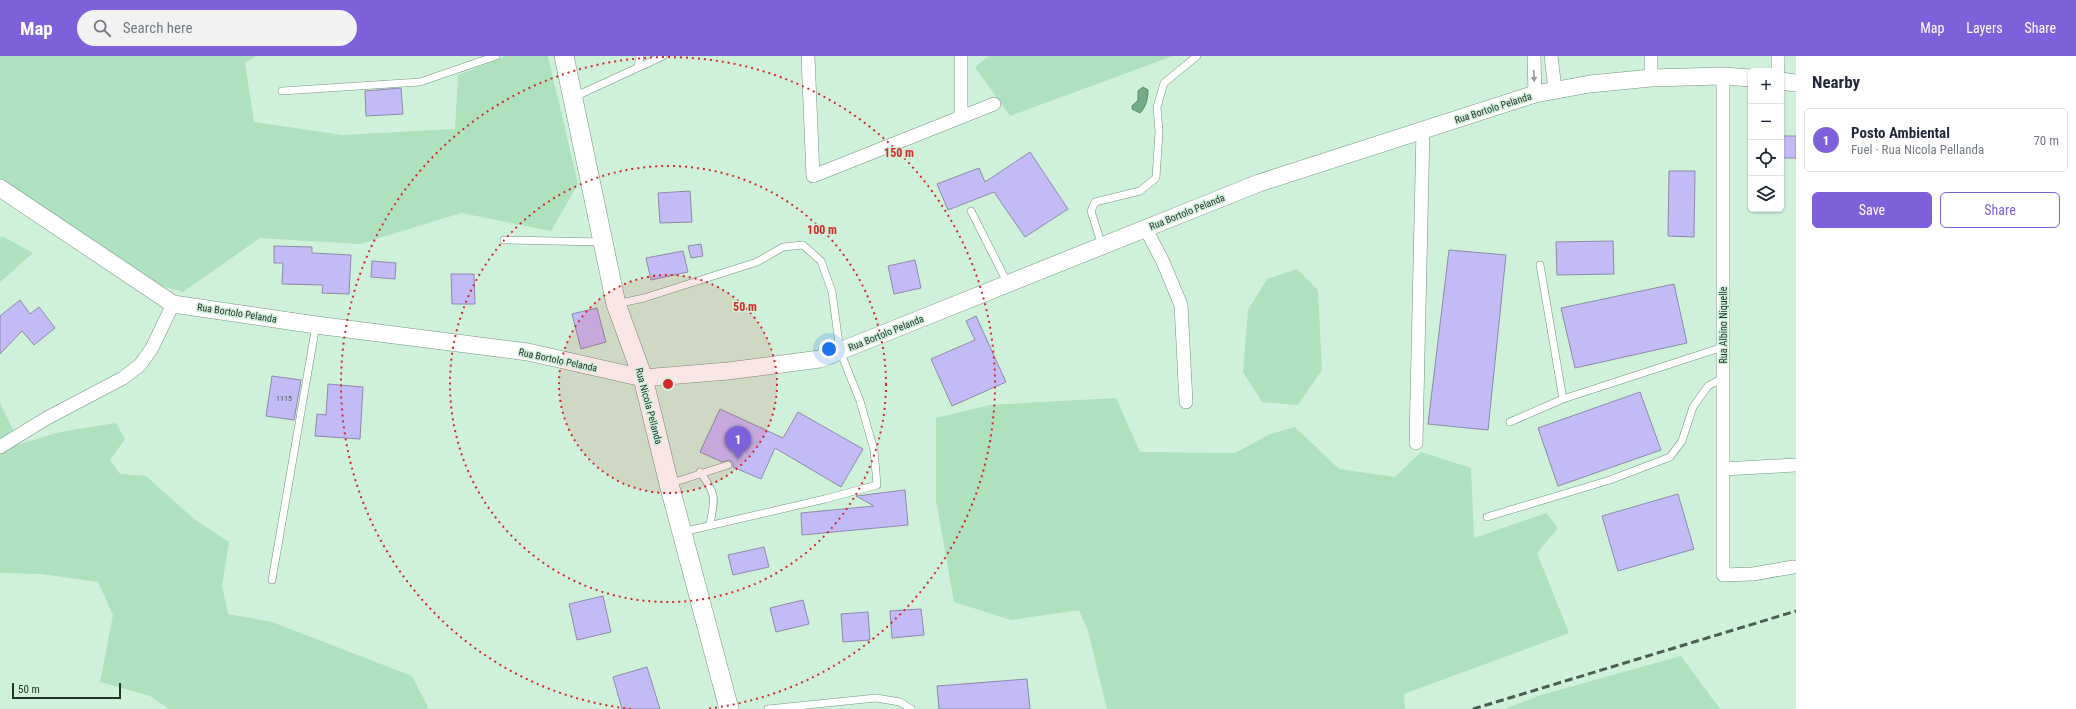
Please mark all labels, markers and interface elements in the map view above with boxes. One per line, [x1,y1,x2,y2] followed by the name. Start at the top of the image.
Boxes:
[77,10,357,46] search box
[20,17,53,40] text: Map
[91,17,113,39] icon: search
[123,19,193,37] text: Search here
[1920,20,1944,36] text: Map
[1966,20,2003,36] text: Layers
[2025,20,2056,36] text: Share
[1748,68,1784,212] map controls
[1748,68,1784,104] button: +
[1531,70,1538,82] one-way arrow
[1812,72,1860,92] text: Nearby
[1453,90,1533,126] street label: Rua Bortolo Pelanda
[1748,104,1784,140] button: −
[1851,124,1950,142] text: Posto Ambiental
[1823,133,1829,148] text: 1
[2033,133,2059,148] text: 70 m
[1748,140,1784,176] button: locate
[1851,142,1984,157] text: Fuel · Rua Nicola Pellanda
[884,146,914,160] text: 150 m
[1748,176,1784,212] button: layers
[1148,192,1226,232] street label: Rua Bortolo Pelanda
[1812,192,1932,228] button: Save
[1940,192,2060,228] button: Share
[807,223,837,237] text: 100 m
[1718,286,1729,363] street label: Rua Albino Niquelle
[733,300,757,314] text: 50 m
[196,301,278,325] street label: Rua Bortolo Pelanda
[847,313,925,353] street label: Rua Bortolo Pelanda
[819,339,839,359] your location
[518,346,599,374] street label: Rua Bortolo Pelanda
[633,366,665,446] street label: Rua Nicola Pellanda
[661,377,675,391] centre of rings
[276,394,292,403] house number: 1115
[725,426,751,459] pin: 1
[12,681,121,700] scale bar
[18,683,40,696] text: 50 m

